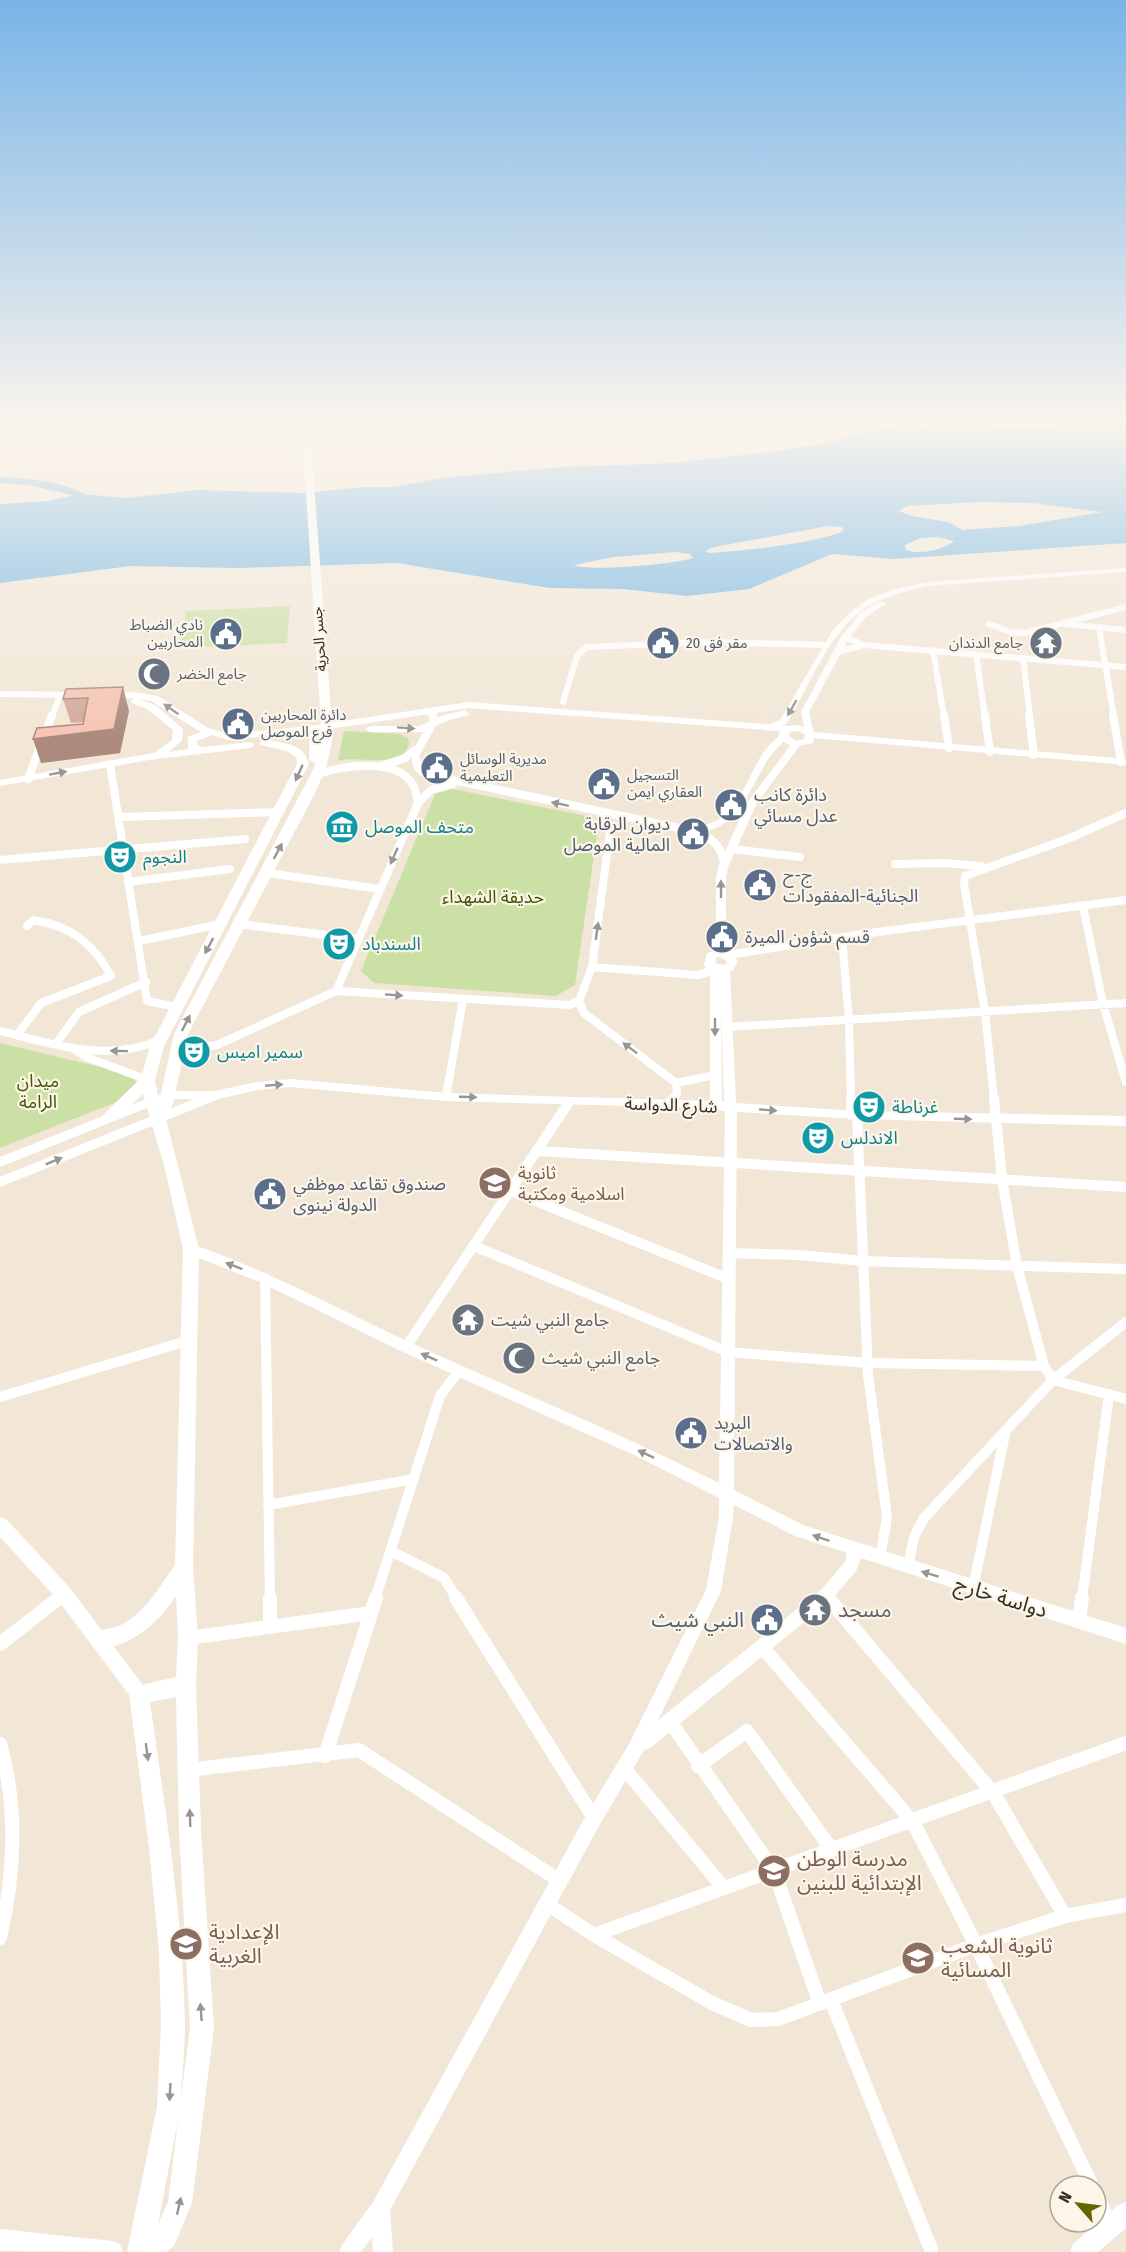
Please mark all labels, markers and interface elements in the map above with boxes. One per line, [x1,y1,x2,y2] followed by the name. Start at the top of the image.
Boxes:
[308,606,330,672] street label: جسر الحرية
[129,616,203,651] place label: نادي الضباط المحاربين
[208,616,244,652] public building icon: نادي الضباط المحاربين
[645,625,681,661] public building icon: مقر فق 20
[1028,625,1064,661] temple icon: جامع الدندان
[686,634,748,653] place label: مقر فق 20
[949,634,1023,655] place label: جامع الدندان
[136,656,172,692] mosque icon: جامع الخضر
[176,665,247,686] place label: جامع الخضر
[787,700,797,717] one-way arrow
[163,704,179,715] one-way arrow
[220,706,256,742] public building icon: دائرة المحاربين فرع الموصل
[261,706,346,744] place label: دائرة المحاربين فرع الموصل
[396,723,415,733] one-way arrow
[419,750,455,786] public building icon: مديرية الوسائل التعليمية
[460,750,547,785] place label: مديرية الوسائل التعليمية
[294,764,303,781] one-way arrow
[586,766,622,802] public building icon: التسجيل العقاري ايمن
[627,766,702,803] place label: التسجيل العقاري ايمن
[48,768,67,777] one-way arrow
[754,784,837,829] place label: دائرة كانب عدل مسائي
[713,787,749,823] public building icon: دائرة كانب عدل مسائي
[550,799,569,809] one-way arrow
[324,809,360,845] museum icon: متحف الموصل
[564,813,670,856] place label: ديوان الرقابة المالية الموصل
[365,816,474,838] place label: متحف الموصل
[675,816,711,852] public building icon: ديوان الرقابة المالية الموصل
[102,839,138,875] theatre icon: النجوم
[273,842,283,859] one-way arrow
[143,846,187,871] place label: النجوم
[390,848,399,865] one-way arrow
[783,864,918,907] place label: ج-ح الجنائية-المفقودات
[742,867,778,903] public building icon: ج-ح الجنائية-المفقودات
[716,880,726,899] one-way arrow
[442,886,544,908] park label: حديقة الشهداء
[704,919,740,955] public building icon: قسم شؤون الميرة
[592,922,601,941] one-way arrow
[321,926,357,962] theatre icon: السندباد
[745,926,870,950] place label: قسم شؤون الميرة
[362,933,421,955] place label: السندباد
[204,938,214,955] one-way arrow
[385,990,404,999] one-way arrow
[181,1014,191,1031] one-way arrow
[710,1018,720,1037] one-way arrow
[176,1034,212,1070] theatre icon: سمير اميس
[217,1041,303,1063] place label: سمير اميس
[622,1042,637,1054] one-way arrow
[109,1046,128,1056] one-way arrow
[17,1070,59,1113] park label: ميدان الرامة
[265,1080,284,1090] one-way arrow
[851,1089,887,1125] theatre icon: غرناطة
[624,1092,718,1121] street label: شارع الدواسة
[459,1093,478,1102] one-way arrow
[892,1096,939,1118] place label: غرناطة
[759,1105,778,1114] one-way arrow
[953,1114,972,1124] one-way arrow
[800,1120,836,1156] theatre icon: الاندلس
[841,1127,898,1149] place label: الاندلس
[46,1155,64,1165] one-way arrow
[518,1162,625,1205] place label: ثانوية اسلامية ومكتبة
[477,1165,513,1201] school or university icon: ثانوية اسلامية ومكتبة
[293,1173,446,1216] place label: صندوق تقاعد موظفي الدولة نينوى
[252,1176,288,1212] public building icon: صندوق تقاعد موظفي الدولة نينوى
[224,1260,242,1270] one-way arrow
[450,1302,486,1338] temple icon: جامع النبي شيت
[491,1309,609,1334] place label: جامع النبي شيت
[501,1340,537,1376] mosque icon: جامع النبي شيث
[542,1347,660,1372] place label: جامع النبي شيث
[420,1352,438,1362] one-way arrow
[714,1412,793,1455] place label: البريد والاتصالات
[673,1415,709,1451] public building icon: البريد والاتصالات
[637,1449,654,1458] one-way arrow
[812,1533,830,1542] one-way arrow
[921,1569,939,1578] one-way arrow
[951,1571,1051,1625] street label: دواسة خارج
[797,1592,833,1628] temple icon: مسجد
[838,1597,891,1623] place label: مسجد
[749,1602,785,1638] public building icon: النبي شيث
[651,1607,744,1636] place label: النبي شيث
[143,1742,152,1761] one-way arrow
[185,1808,195,1827] one-way arrow
[797,1846,922,1896] place label: مدرسة الوطن الإبتدائية للبنين
[756,1853,792,1889] school or university icon: مدرسة الوطن الإبتدائية للبنين
[209,1919,279,1969] place label: الإعدادية الغربية
[168,1926,204,1962] school or university icon: الإعدادية الغربية
[941,1933,1053,1983] place label: ثانوية الشعب المسائية
[900,1940,936,1976] school or university icon: ثانوية الشعب المسائية
[197,2003,206,2022] one-way arrow
[166,2083,175,2102] one-way arrow
[1048,2174,1108,2234] north arrow
[1055,2188,1076,2206] text: N
[174,2196,184,2215] one-way arrow

